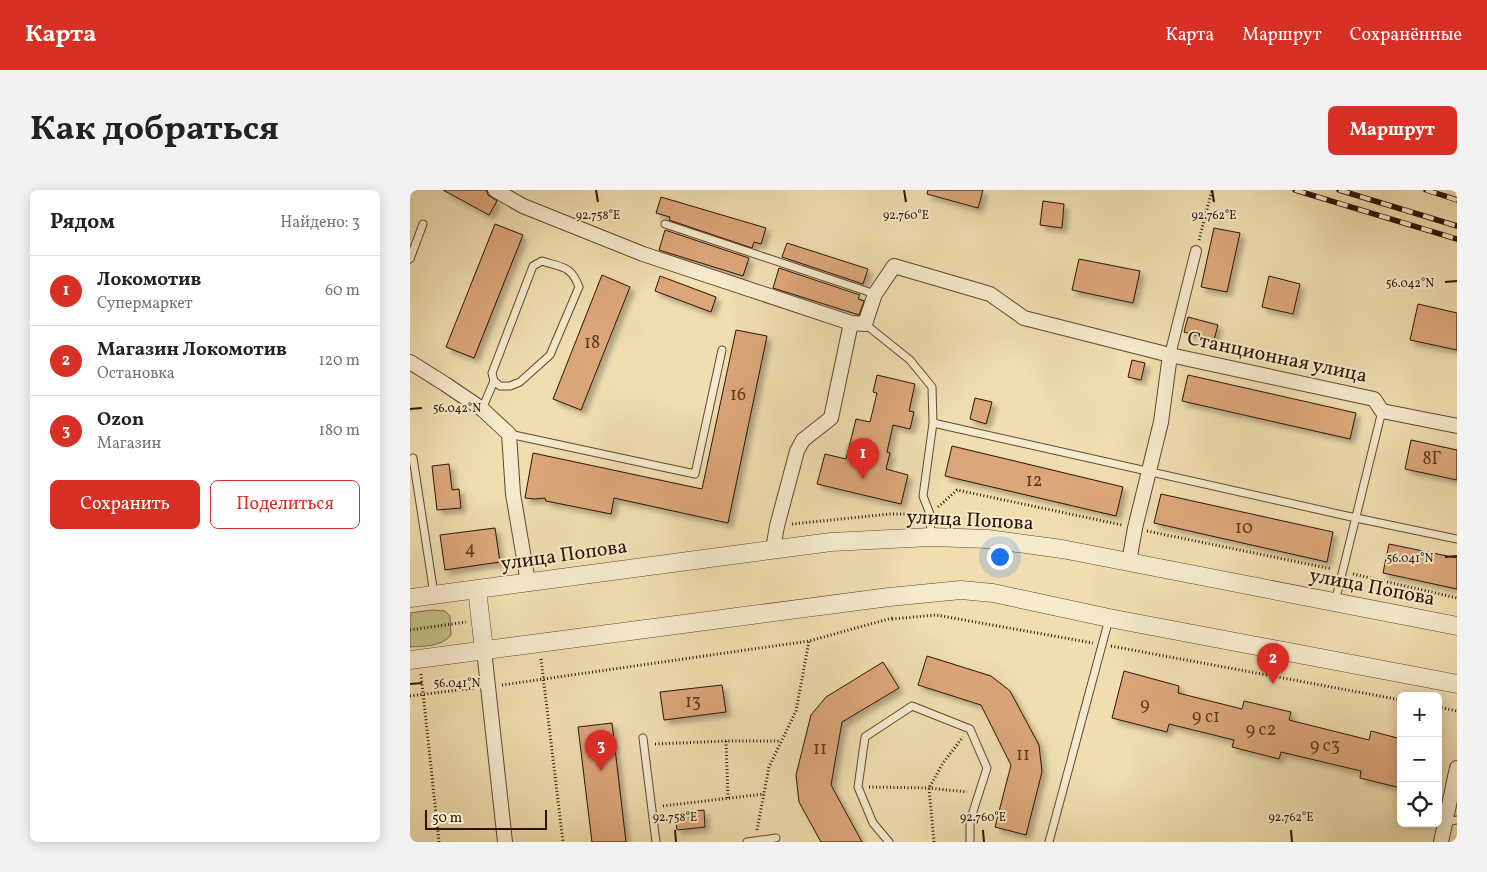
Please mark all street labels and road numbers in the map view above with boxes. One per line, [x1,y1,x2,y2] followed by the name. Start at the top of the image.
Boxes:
[1184,325,1370,391] street label: Станционная улица
[906,504,1034,538] street label: улица Попова
[499,533,629,579] street label: улица Попова
[1307,562,1437,614] street label: улица Попова

